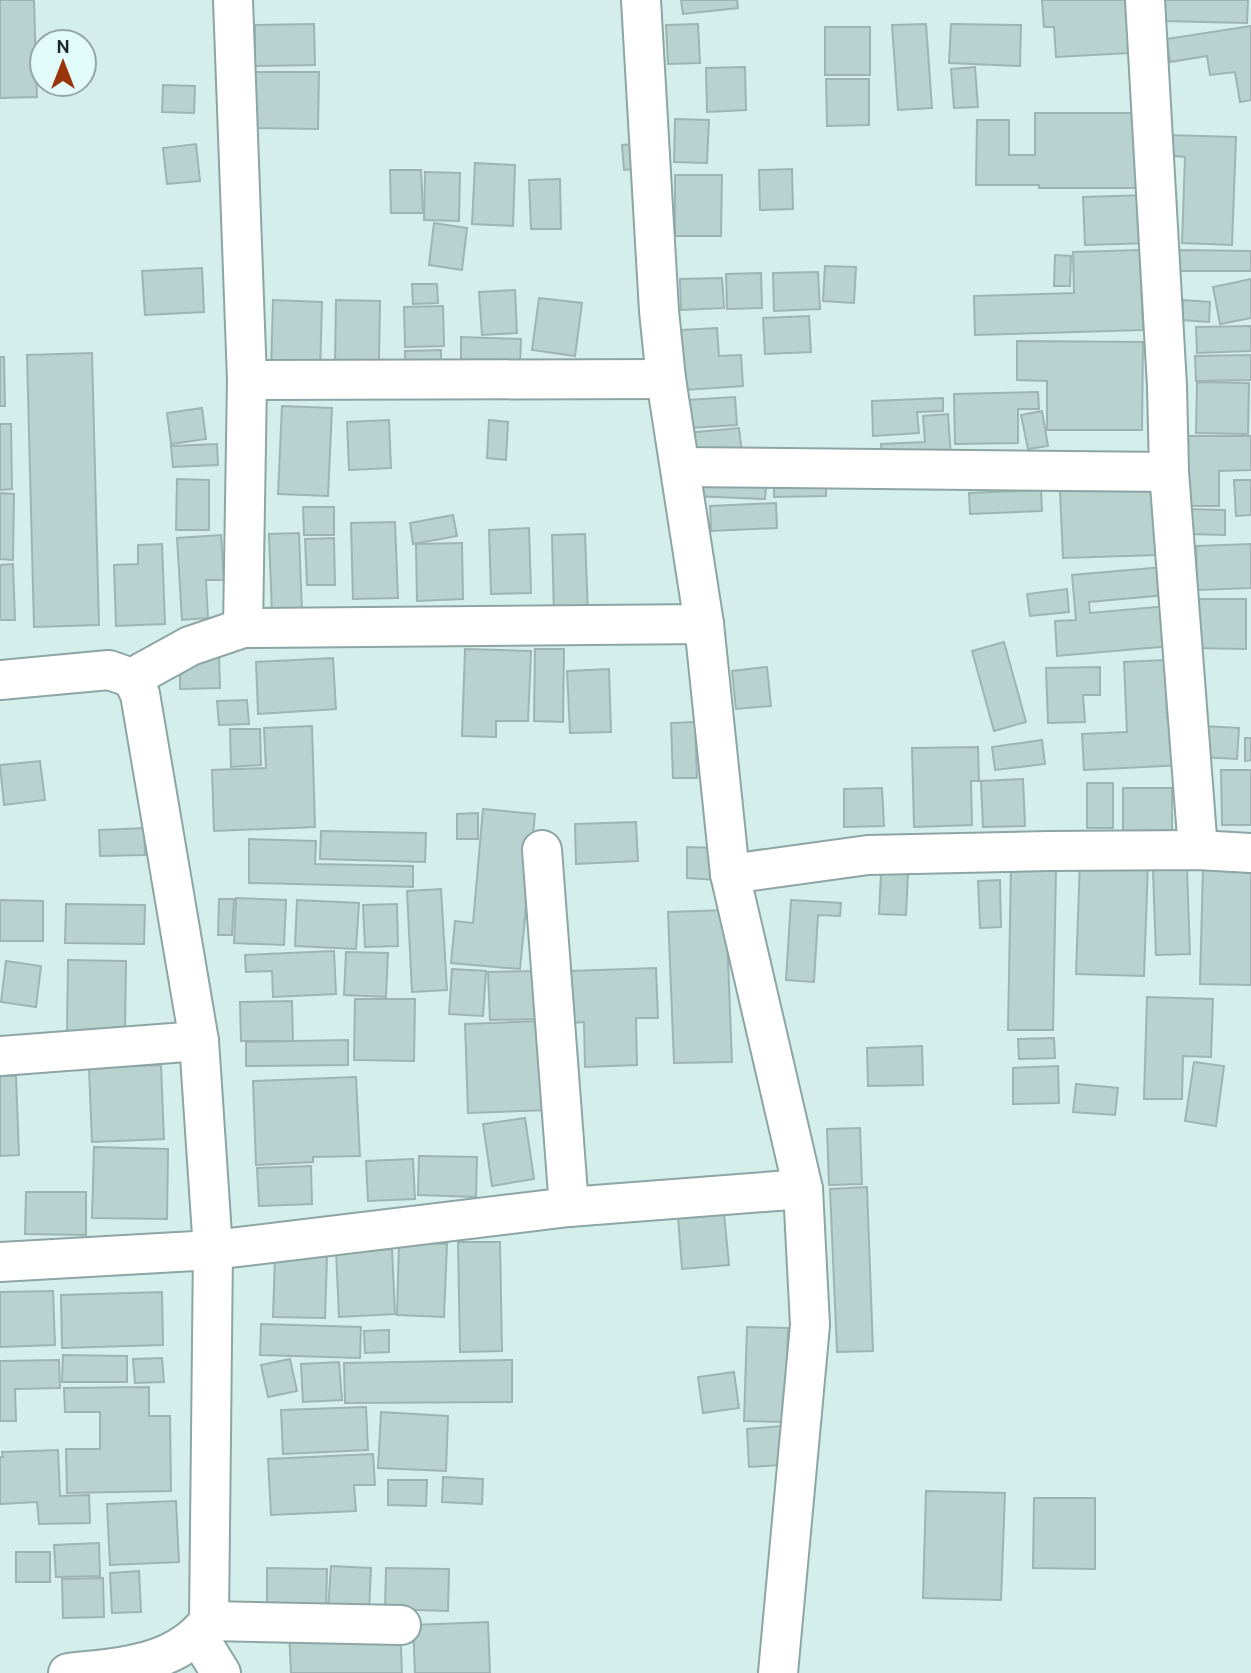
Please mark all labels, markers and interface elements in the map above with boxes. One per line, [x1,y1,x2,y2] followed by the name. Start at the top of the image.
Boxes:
[28,28,98,98] north arrow
[56,36,70,60] text: N

